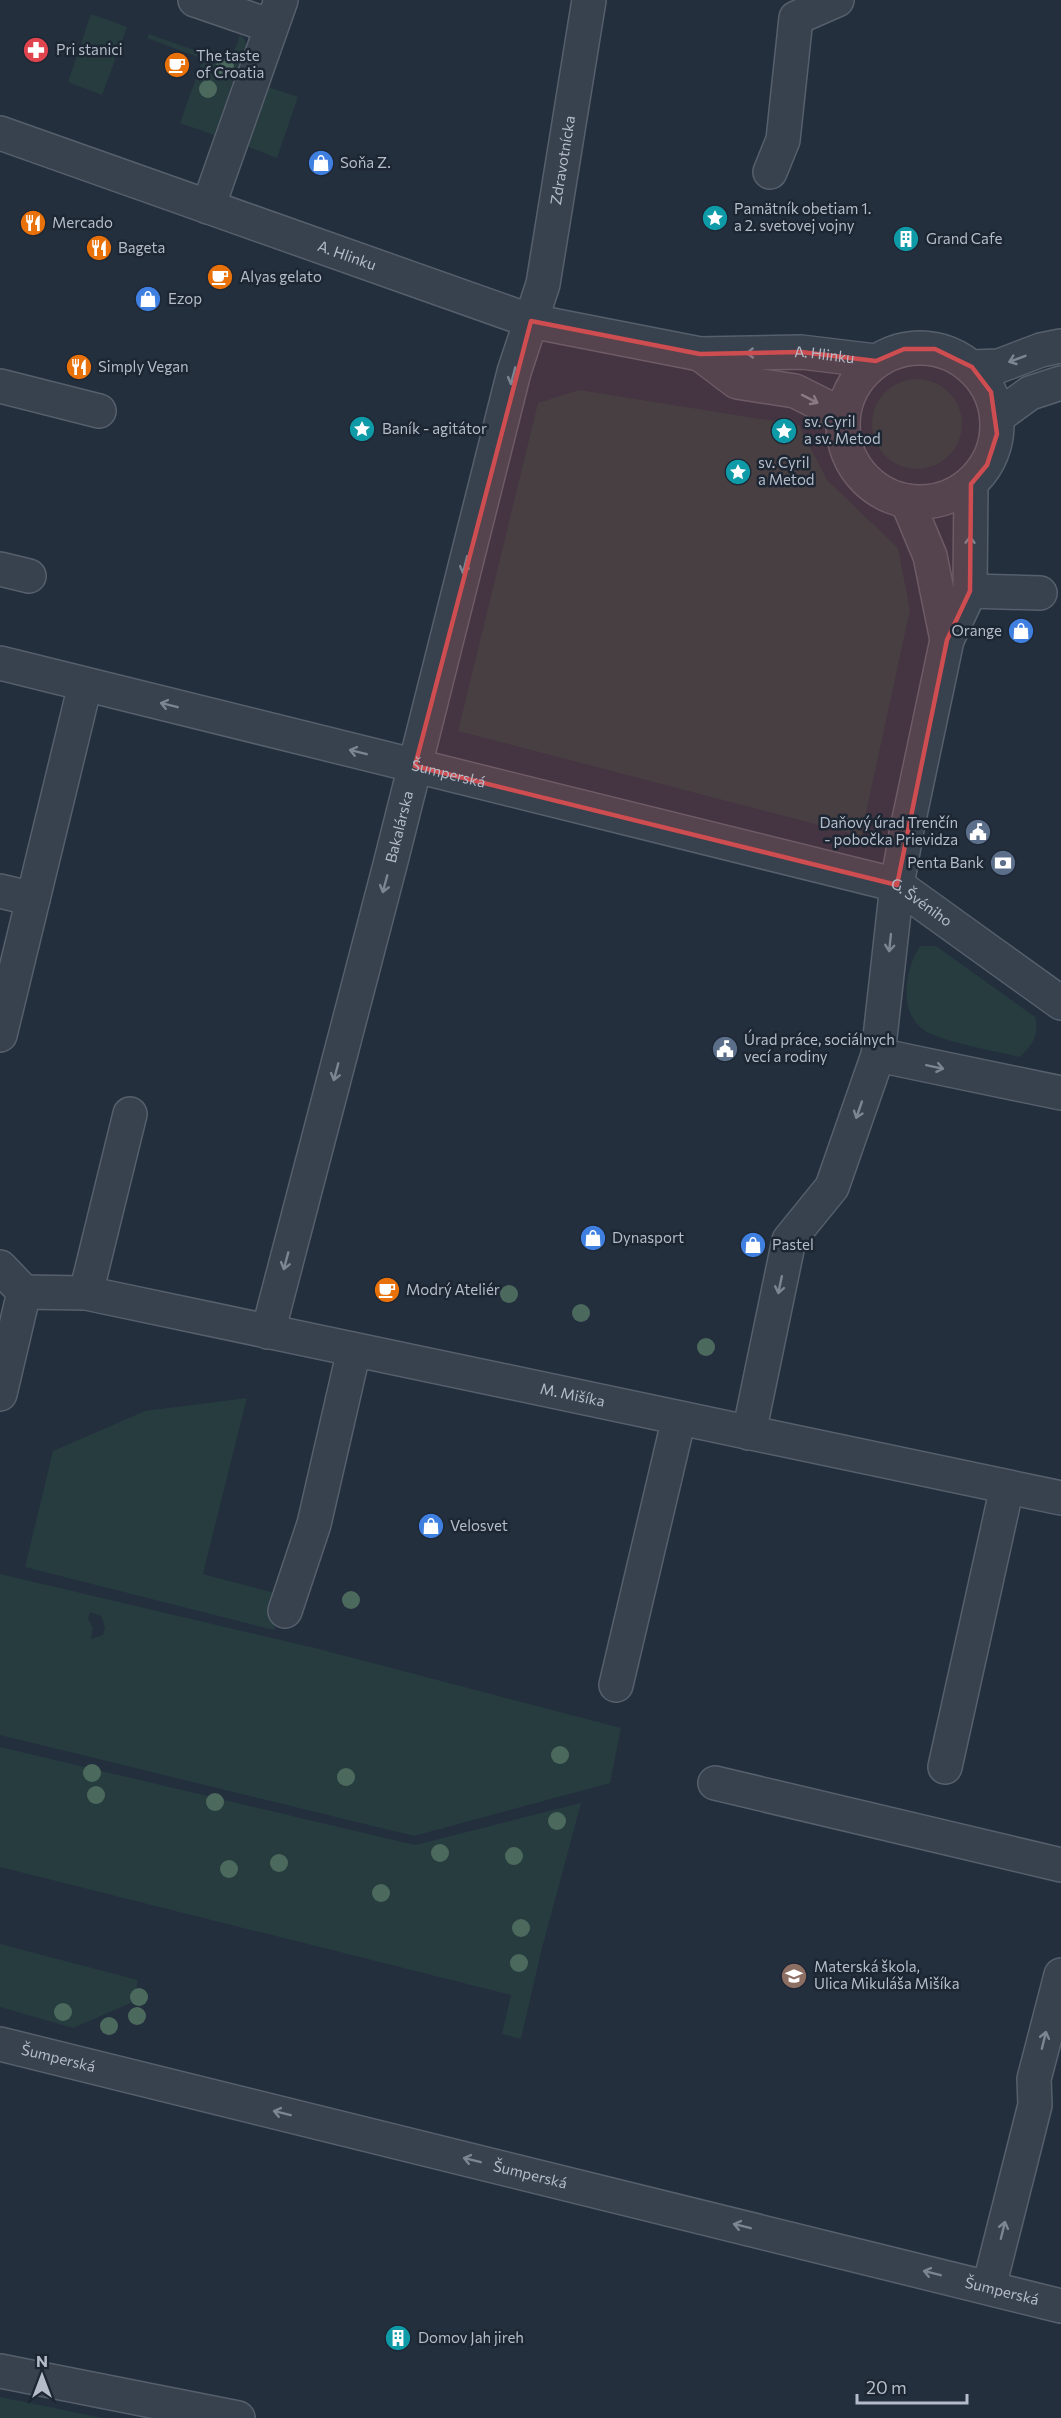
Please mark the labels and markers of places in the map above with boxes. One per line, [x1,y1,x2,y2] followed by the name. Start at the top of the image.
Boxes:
[21,35,51,65] pharmacy icon: Pri stanici
[56,40,123,58] place label: Pri stanici
[196,46,264,81] place label: The taste of Croatia
[162,50,192,80] cafe icon: The taste of Croatia
[306,148,336,178] shop icon: Soňa Z.
[340,153,391,171] place label: Soňa Z.
[734,199,871,234] place label: Pamätník obetiam 1. a 2. svetovej vojny
[700,203,730,233] place icon: Pamätník obetiam 1. a 2. svetovej vojny
[18,208,48,238] restaurant icon: Mercado
[52,213,113,231] place label: Mercado
[891,224,921,254] building icon: Grand Cafe
[926,229,1002,247] place label: Grand Cafe
[84,233,114,263] restaurant icon: Bageta
[118,238,165,256] place label: Bageta
[205,262,235,292] cafe icon: Alyas gelato
[240,267,322,285] place label: Alyas gelato
[133,284,163,314] shop icon: Ezop
[168,289,202,307] place label: Ezop
[64,352,94,382] restaurant icon: Simply Vegan
[98,357,189,375] place label: Simply Vegan
[804,412,881,447] place label: sv. Cyril a sv. Metod
[347,414,377,444] place icon: Baník - agitátor
[769,416,799,446] place icon: sv. Cyril a sv. Metod
[382,419,487,437] place label: Baník - agitátor
[758,453,815,488] place label: sv. Cyril a Metod
[723,457,753,487] place icon: sv. Cyril a Metod
[1006,616,1036,646] shop icon: Orange
[952,621,1002,639] place label: Orange
[819,813,958,848] place label: Daňový úrad Trenčín - pobočka Prievidza
[963,817,993,847] public building icon: Daňový úrad Trenčín - pobočka Prievidza
[988,848,1018,878] bank icon: Penta Bank
[907,853,984,871] place label: Penta Bank
[744,1029,895,1065] place label: Úrad práce, sociálnych vecí a rodiny
[710,1034,740,1064] public building icon: Úrad práce, sociálnych vecí a rodiny
[578,1223,608,1253] shop icon: Dynasport
[612,1228,684,1246] place label: Dynasport
[738,1230,768,1260] shop icon: Pastel
[772,1235,814,1253] place label: Pastel
[372,1275,402,1305] cafe icon: Modrý Ateliér
[406,1280,500,1298] place label: Modrý Ateliér
[416,1511,446,1541] shop icon: Velosvet
[450,1516,508,1534] place label: Velosvet
[814,1957,960,1992] place label: Materská škola, Ulica Mikuláša Mišíka
[779,1961,809,1991] school or university icon: Materská škola, Ulica Mikuláša Mišíka
[383,2323,413,2353] building icon: Domov Jah jireh
[418,2328,524,2346] place label: Domov Jah jireh

